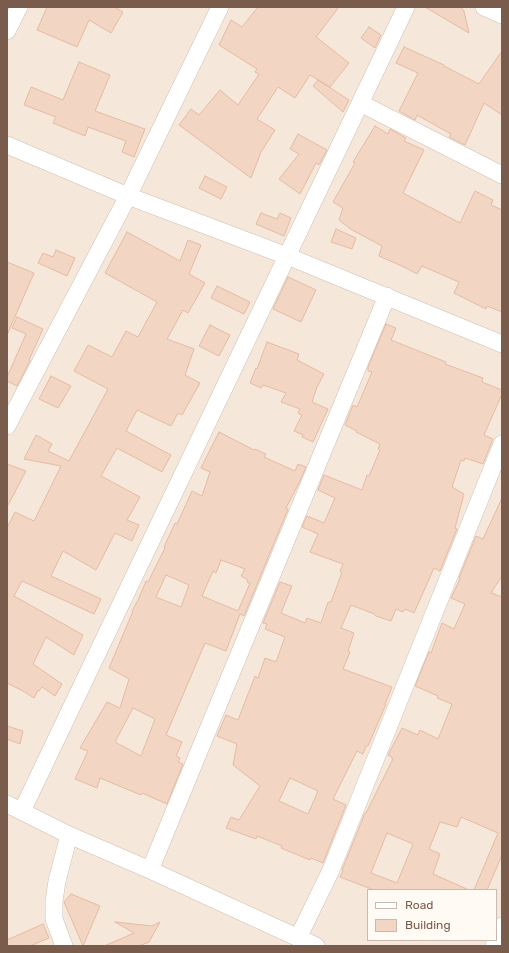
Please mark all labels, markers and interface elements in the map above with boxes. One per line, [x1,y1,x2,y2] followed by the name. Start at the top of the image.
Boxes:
[367,889,497,941] legend
[405,898,433,912] text: Road
[405,918,451,932] text: Building

